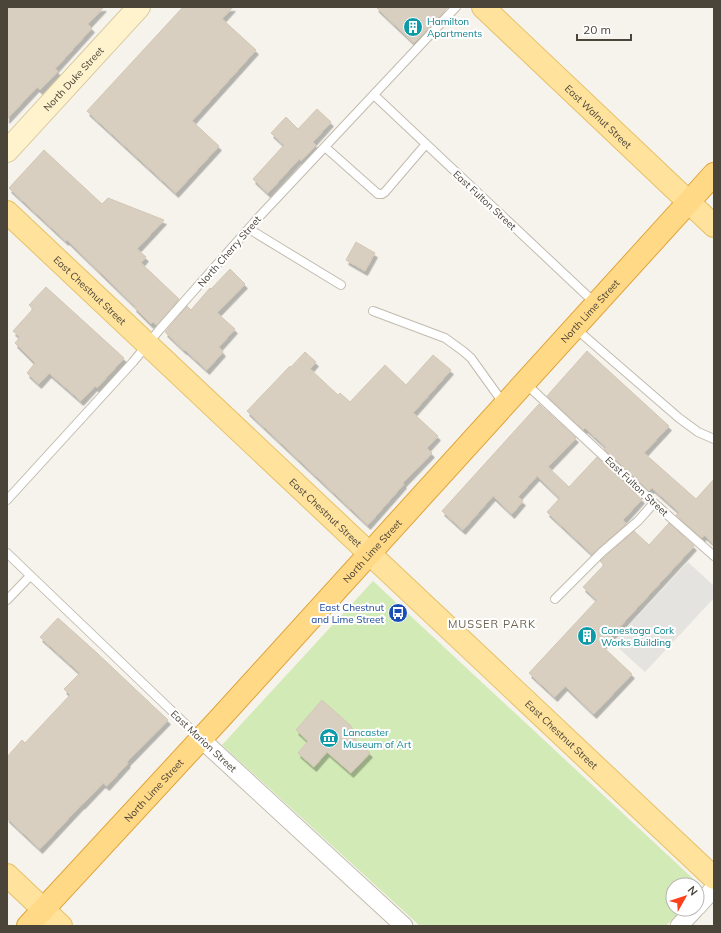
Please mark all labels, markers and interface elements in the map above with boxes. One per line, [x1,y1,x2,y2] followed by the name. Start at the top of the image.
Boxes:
[427,15,482,40] place label: Hamilton Apartments
[402,16,424,38] building icon: Hamilton Apartments
[577,16,631,42] scale bar
[583,22,611,37] text: 20 m
[41,44,107,114] street label: North Duke Street
[562,82,635,152] street label: East Walnut Street
[450,168,519,233] street label: East Fulton Street
[195,213,264,290] street label: North Cherry Street
[51,253,129,328] street label: East Chestnut Street
[558,276,623,346] street label: North Lime Street
[602,454,671,519] street label: East Fulton Street
[286,475,365,550] street label: East Chestnut Street
[340,516,405,586] street label: North Lime Street
[311,601,384,626] place label: East Chestnut and Lime Street
[387,602,409,624] bus stop icon: East Chestnut and Lime Street
[448,617,536,631] district label: MUSSER PARK
[601,624,675,649] place label: Conestoga Cork Works Building
[576,625,598,647] building icon: Conestoga Cork Works Building
[522,698,601,772] street label: East Chestnut Street
[168,708,240,776] street label: East Marion Street
[343,726,412,751] place label: Lancaster Museum of Art
[318,727,340,749] museum icon: Lancaster Museum of Art
[121,756,187,825] street label: North Lime Street
[665,877,705,917] north arrow
[685,883,701,898] text: N

